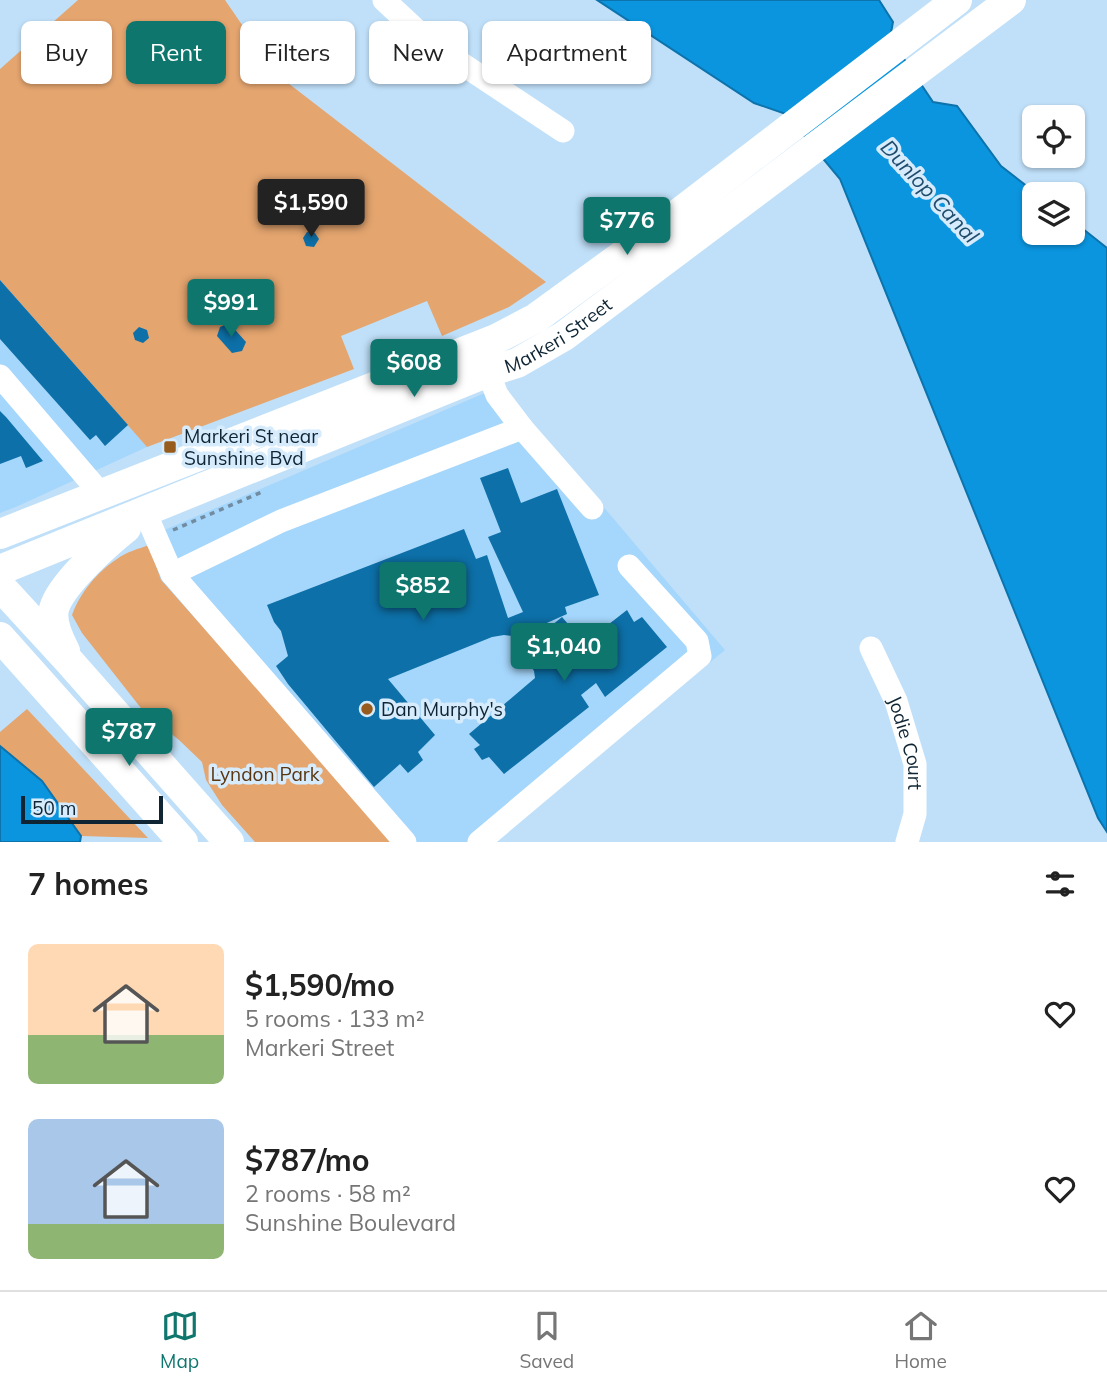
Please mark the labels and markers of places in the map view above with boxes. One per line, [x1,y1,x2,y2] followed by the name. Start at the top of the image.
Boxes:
[254,180,368,239] pin: $1,590
[586,198,668,257] pin: $776
[190,280,272,339] pin: $991
[373,340,455,399] pin: $608
[184,424,318,470] place label: Markeri St near Sunshine Bvd
[162,439,178,455] marker: Markeri St near Sunshine Bvd
[382,562,464,622] pin: $852
[507,624,621,683] pin: $1,040
[381,697,503,721] place label: Dan Murphy's
[359,701,375,717] marker: Dan Murphy's
[88,708,170,768] pin: $787

